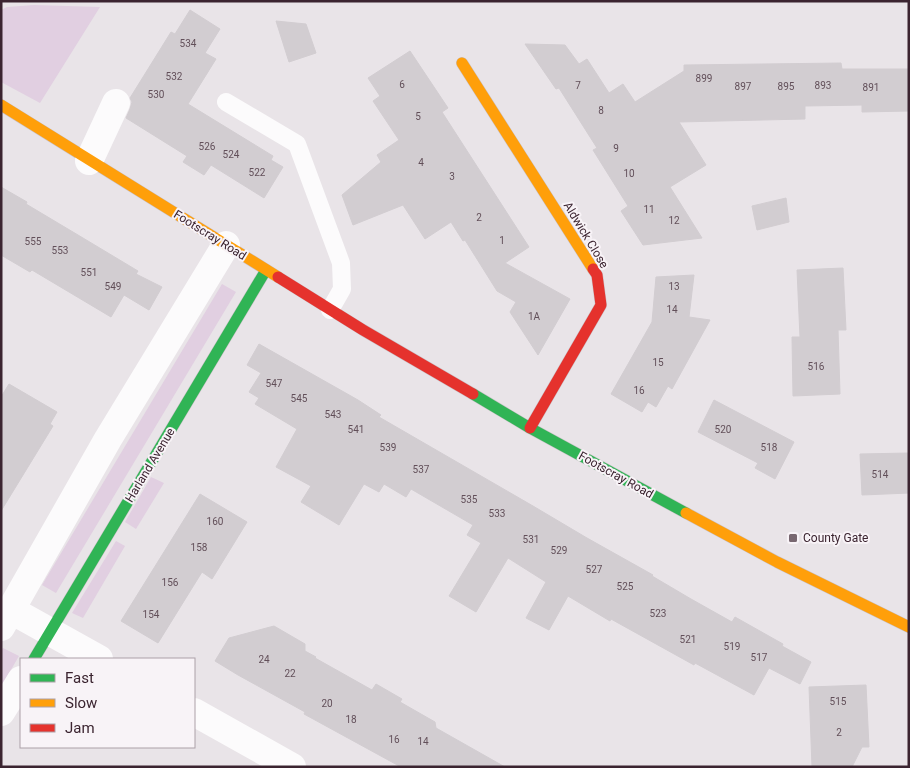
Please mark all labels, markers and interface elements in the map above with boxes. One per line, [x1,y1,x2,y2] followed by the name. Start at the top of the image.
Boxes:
[180,38,197,49] house number: 534
[166,71,183,82] house number: 532
[696,73,712,84] house number: 899
[399,79,405,90] house number: 6
[575,80,581,91] house number: 7
[815,80,831,91] house number: 893
[735,81,752,92] house number: 897
[778,81,795,92] house number: 895
[863,82,879,93] house number: 891
[148,89,165,100] house number: 530
[598,105,604,116] house number: 8
[415,111,421,122] house number: 5
[199,141,216,152] house number: 526
[613,143,619,154] house number: 9
[223,149,240,160] house number: 524
[418,157,424,168] house number: 4
[249,167,266,178] house number: 522
[623,168,635,179] house number: 10
[449,171,455,182] house number: 3
[561,199,611,271] street label: Aldwick Close
[643,204,655,215] house number: 11
[171,207,249,263] street label: Footscray Road
[476,212,482,223] house number: 2
[668,215,680,226] house number: 12
[499,235,505,246] house number: 1
[25,236,42,247] house number: 555
[52,245,68,256] house number: 553
[81,267,97,278] house number: 551
[105,281,121,292] house number: 549
[668,281,680,292] house number: 13
[666,304,678,315] house number: 14
[528,311,541,322] house number: 1A
[652,357,664,368] house number: 15
[808,361,825,372] house number: 516
[266,378,283,389] house number: 547
[633,385,645,396] house number: 16
[291,393,308,404] house number: 545
[325,409,341,420] house number: 543
[348,424,364,435] house number: 541
[715,424,732,435] house number: 520
[122,425,178,505] street label: Harland Avenue
[380,442,396,453] house number: 539
[761,442,778,453] house number: 518
[576,449,656,501] street label: Footscray Road
[413,464,430,475] house number: 537
[872,469,889,480] house number: 514
[461,494,478,505] house number: 535
[489,508,505,519] house number: 533
[207,516,224,527] house number: 160
[803,531,868,545] place label: County Gate
[787,532,799,544] marker: County Gate
[523,534,539,545] house number: 531
[191,542,208,553] house number: 158
[551,545,567,556] house number: 529
[586,564,603,575] house number: 527
[162,577,179,588] house number: 156
[617,581,634,592] house number: 525
[650,608,666,619] house number: 523
[143,609,160,620] house number: 154
[680,634,696,645] house number: 521
[724,641,740,652] house number: 519
[751,652,768,663] house number: 517
[258,654,270,665] house number: 24
[20,658,195,748] legend
[284,668,296,679] house number: 22
[65,669,94,687] text: Fast
[65,694,97,712] text: Slow
[830,696,847,707] house number: 515
[321,698,333,709] house number: 20
[345,714,357,725] house number: 18
[65,719,95,737] text: Jam
[836,727,842,738] house number: 2
[388,734,400,745] house number: 16
[417,736,429,747] house number: 14

